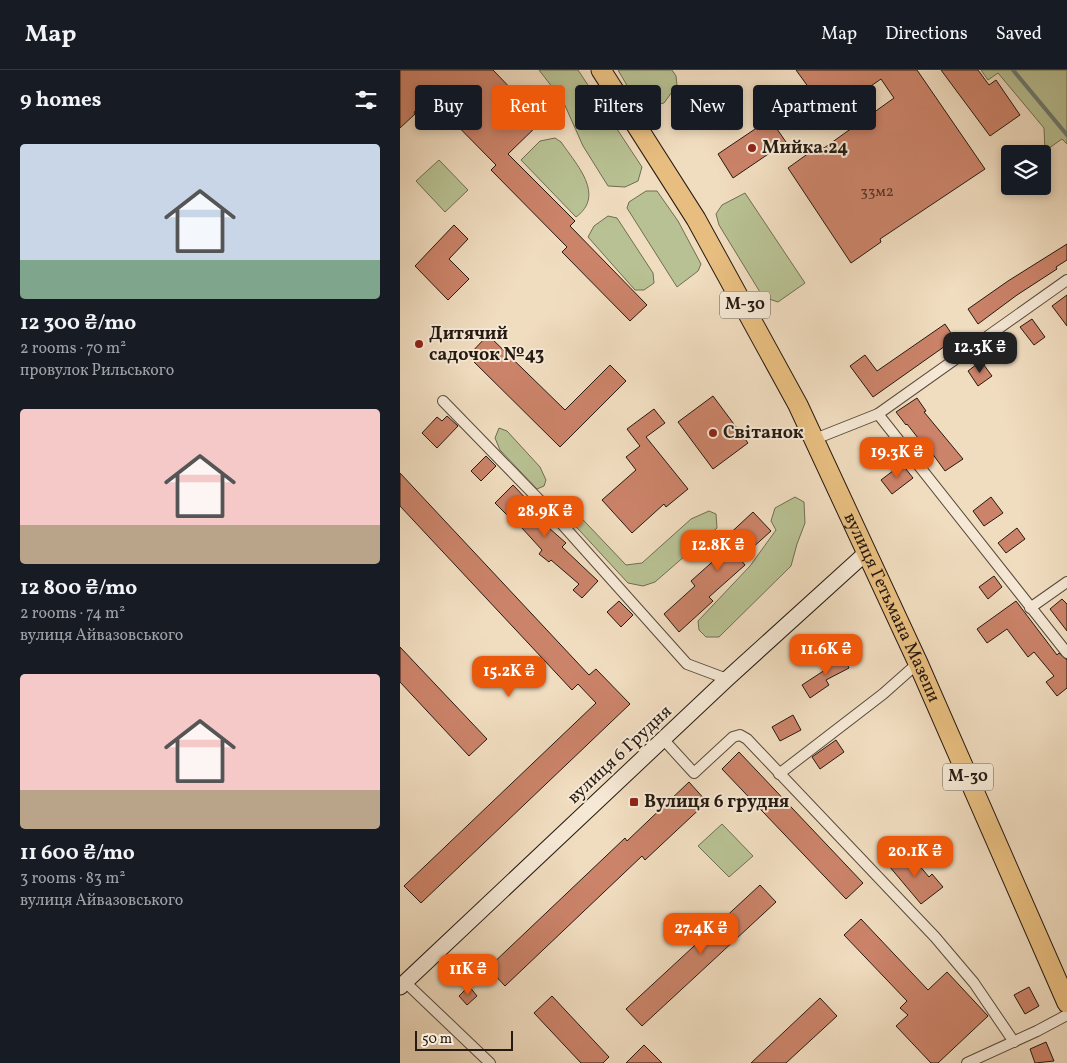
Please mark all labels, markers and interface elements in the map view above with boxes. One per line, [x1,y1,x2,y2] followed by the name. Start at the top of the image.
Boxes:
[25,18,76,52] text: Map
[821,22,857,47] text: Map
[885,22,968,47] text: Directions
[996,22,1042,47] text: Saved
[415,85,482,130] chip: Buy
[492,85,565,130] chip: Rent
[575,85,661,130] chip: Filters
[671,85,743,130] chip: New
[753,85,876,130] chip: Apartment
[20,86,101,115] text: 9 homes
[352,86,380,114] icon: filters
[762,136,848,161] place label: Мийка.24
[746,142,758,154] marker: Мийка.24
[1001,145,1051,195] map controls
[1001,145,1051,195] button: layers
[155,176,245,266] icon: home
[860,182,894,203] house number: 33м2
[720,292,770,318] road number: М-30
[20,309,136,338] text: 12 300 ₴/mo
[429,322,544,368] place label: Дитячий садочок №43
[934,332,1026,374] pin: 12.3K ₴
[954,337,1006,359] text: 12.3K ₴
[20,338,126,360] text: 2 rooms · 70 m²
[413,338,425,350] marker: Дитячий садочок №43
[20,360,174,382] text: провулок Рильського
[723,421,804,446] place label: Світанок
[707,427,719,439] marker: Світанок
[851,436,943,479] pin: 19.3K ₴
[155,441,245,531] icon: home
[871,442,923,464] text: 19.3K ₴
[499,496,591,538] pin: 28.9K ₴
[518,501,572,523] text: 28.9K ₴
[837,509,946,706] street label: вулиця Гетьмана Мазепи
[672,530,764,572] pin: 12.8K ₴
[692,535,744,557] text: 12.8K ₴
[20,574,137,603] text: 12 800 ₴/mo
[20,603,125,625] text: 2 rooms · 74 m²
[20,625,183,647] text: вулиця Айвазовського
[780,634,872,676] pin: 11.6K ₴
[800,639,852,661] text: 11.6K ₴
[463,656,555,698] pin: 15.2K ₴
[483,661,535,683] text: 15.2K ₴
[562,700,678,810] street label: вулиця 6 Грудня
[155,706,245,796] icon: home
[943,764,993,790] road number: М-30
[644,790,789,815] place label: Вулиця 6 грудня
[628,796,640,808] marker: Вулиця 6 грудня
[869,836,961,878] pin: 20.1K ₴
[20,839,135,868] text: 11 600 ₴/mo
[888,841,942,863] text: 20.1K ₴
[20,868,125,890] text: 3 rooms · 83 m²
[20,890,183,912] text: вулиця Айвазовського
[655,912,747,955] pin: 27.4K ₴
[674,918,728,940] text: 27.4K ₴
[433,954,503,996] pin: 11K ₴
[449,959,487,981] text: 11K ₴
[415,1028,512,1051] scale bar
[422,1030,452,1049] text: 50 m

